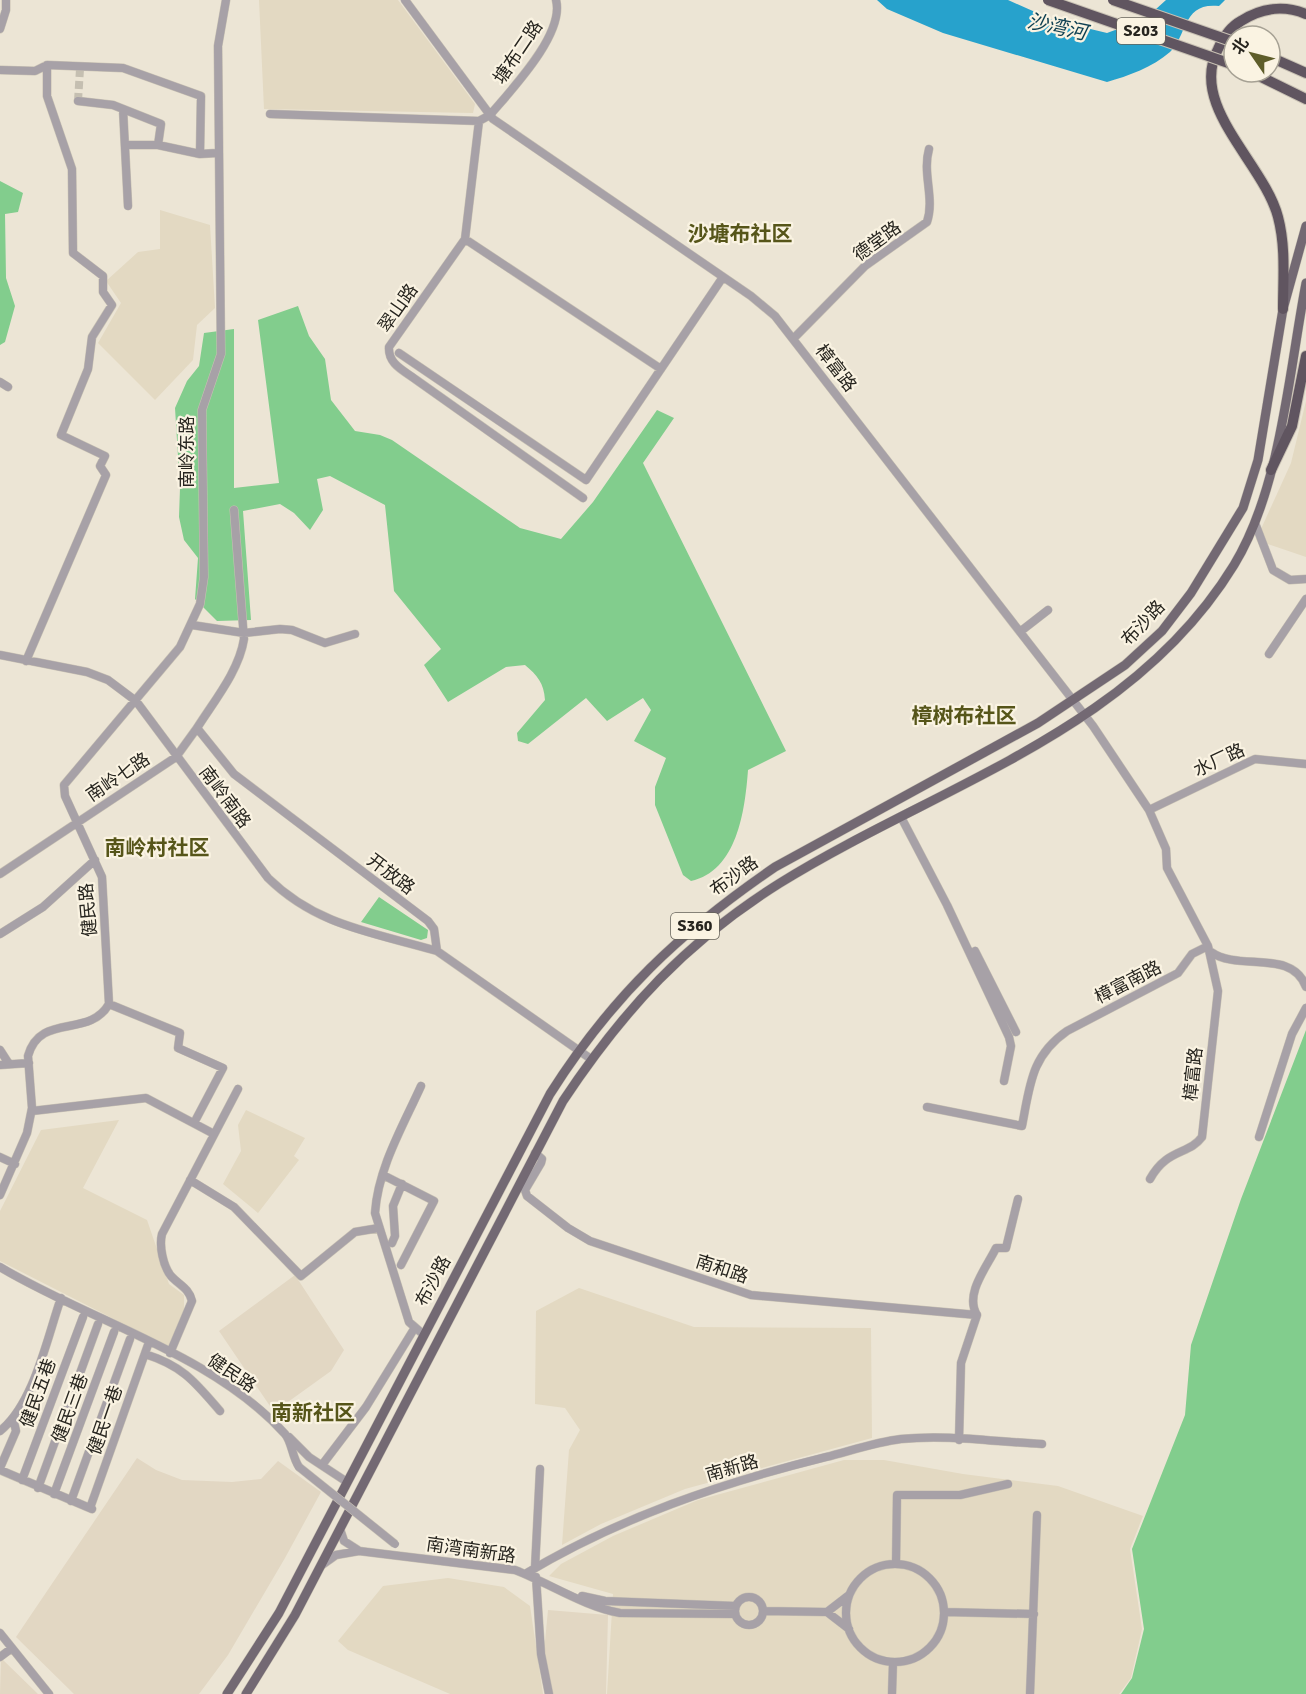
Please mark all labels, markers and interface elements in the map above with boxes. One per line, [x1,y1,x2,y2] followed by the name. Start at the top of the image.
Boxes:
[1025,9,1093,46] water label: 沙湾河
[489,16,547,88] street label: 塘布二路
[1117,18,1165,44] road number: S203
[1222,24,1282,84] north arrow
[1228,34,1253,58] text: 北
[849,216,905,266] street label: 德堂路
[688,221,793,247] district label: 沙塘布社区
[374,280,422,336] street label: 翠山路
[811,340,861,396] street label: 樟富路
[176,416,198,488] street label: 南岭东路
[1117,596,1169,650] street label: 布沙路
[912,703,1017,729] district label: 樟树布社区
[1190,739,1248,781] street label: 水厂路
[82,748,154,806] street label: 南岭七路
[195,762,255,832] street label: 南岭南路
[105,835,210,861] district label: 南岭村社区
[363,849,419,899] street label: 开放路
[706,851,762,901] street label: 布沙路
[75,882,101,938] street label: 健民路
[671,913,719,939] road number: S360
[1091,956,1165,1008] street label: 樟富南路
[1179,1046,1207,1102] street label: 樟富路
[693,1250,751,1288] street label: 南和路
[411,1252,455,1310] street label: 布沙路
[203,1349,261,1397] street label: 健民路
[15,1355,61,1431] street label: 健民五巷
[47,1370,93,1446] street label: 健民三巷
[83,1382,127,1458] street label: 健民一巷
[271,1400,355,1426] district label: 南新社区
[703,1450,761,1486] street label: 南新路
[425,1533,517,1567] street label: 南湾南新路

